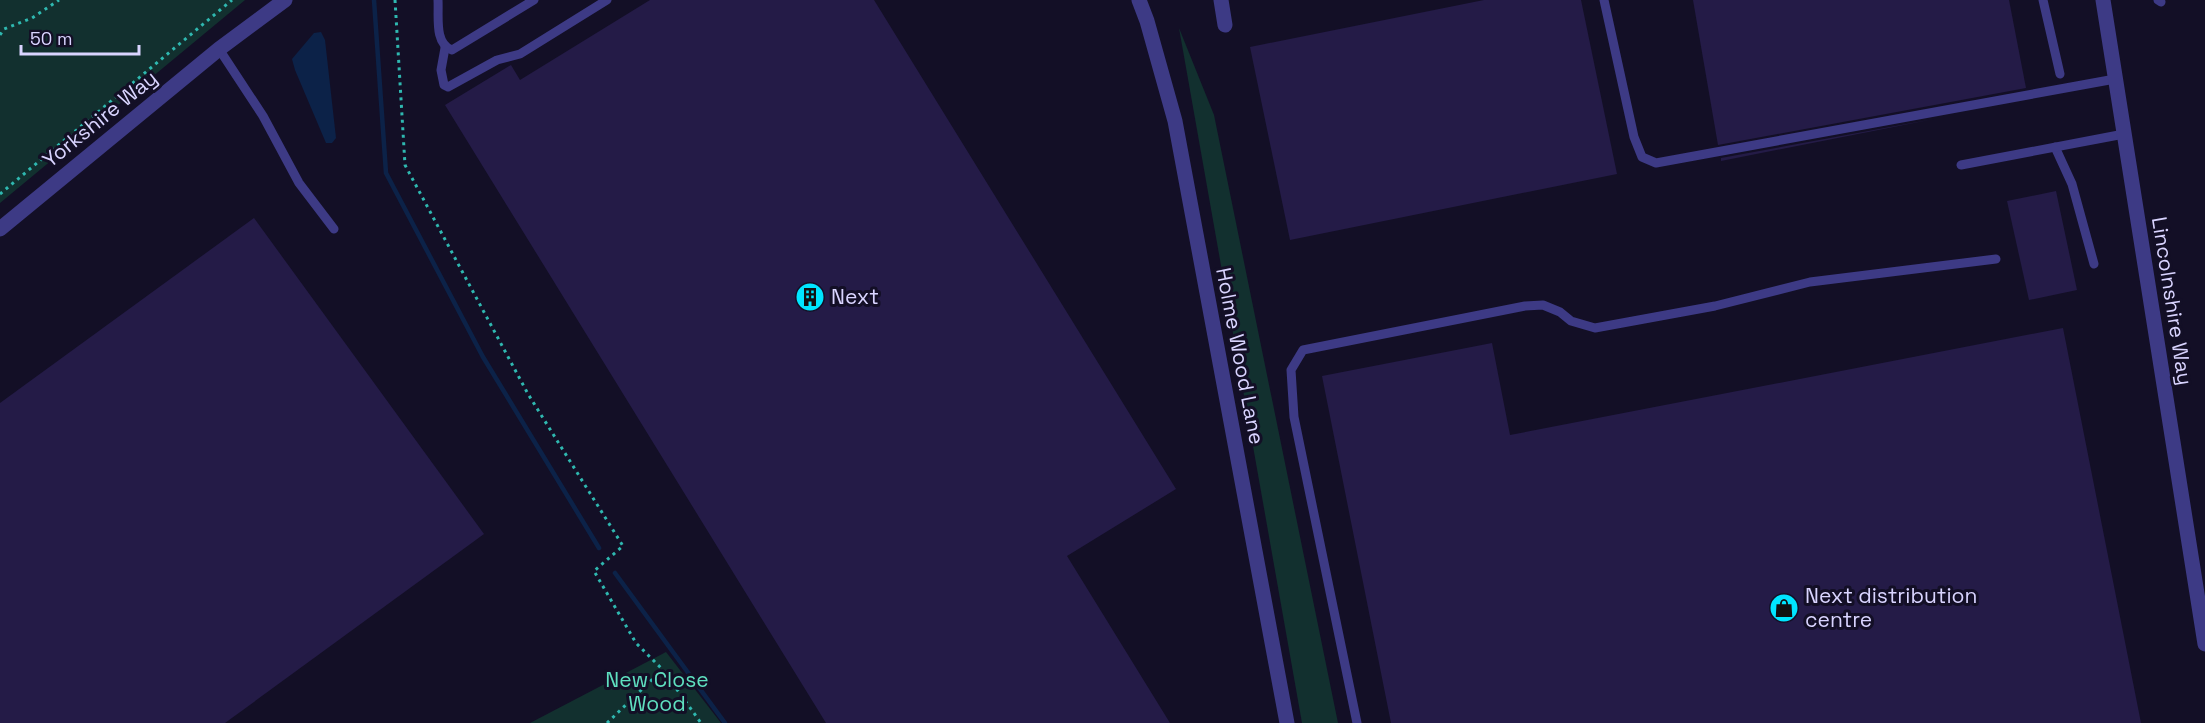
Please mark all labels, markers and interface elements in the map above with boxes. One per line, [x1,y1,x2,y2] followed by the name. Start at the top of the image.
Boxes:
[21,18,140,56] scale bar
[30,27,72,50] text: 50 m
[37,64,163,173] street label: Yorkshire Way
[2146,215,2199,387] street label: Lincolnshire Way
[1210,265,1271,447] street label: Holme Wood Lane
[794,281,826,313] building icon: Next
[831,283,879,310] place label: Next
[1805,582,1977,633] place label: Next distribution centre
[1768,592,1800,624] shop icon: Next distribution centre
[605,666,709,717] park label: New Close Wood

